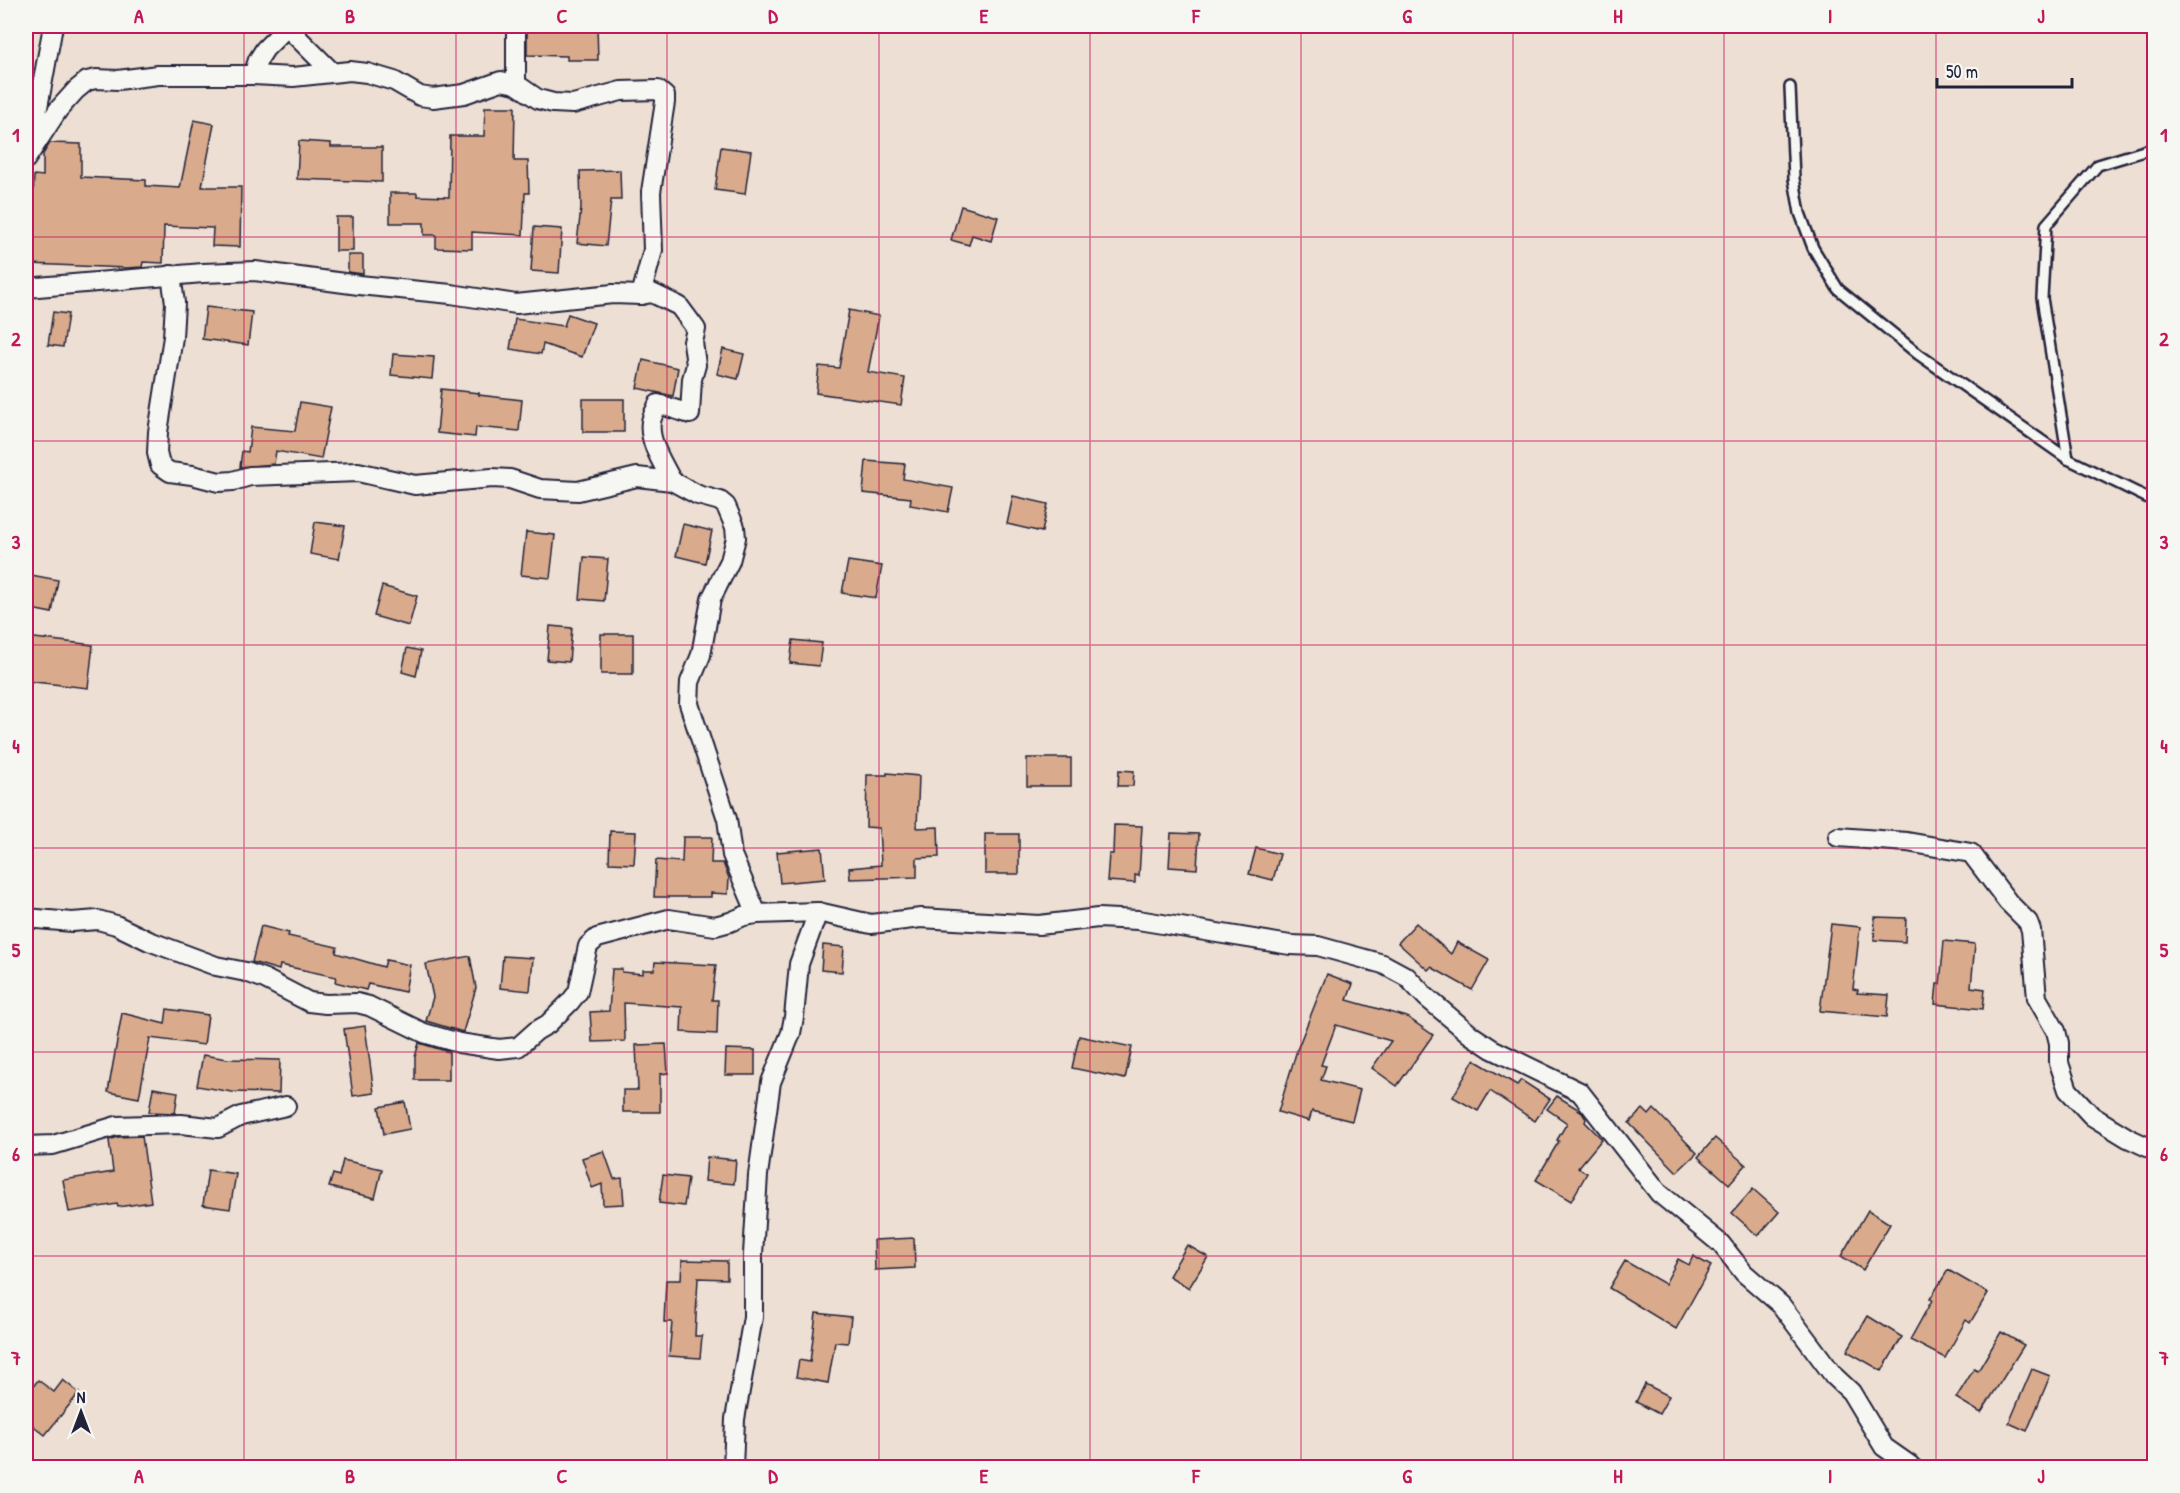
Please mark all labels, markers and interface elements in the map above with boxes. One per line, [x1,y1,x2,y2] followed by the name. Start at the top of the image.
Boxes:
[134,2,144,29] text: A
[345,2,355,29] text: B
[557,2,568,29] text: C
[768,2,778,29] text: D
[980,2,989,29] text: E
[1191,2,1201,29] text: F
[1402,2,1412,29] text: G
[1613,2,1623,29] text: H
[1828,2,1832,29] text: I
[2037,2,2045,29] text: J
[1937,51,2072,89] scale bar
[1946,59,1978,84] text: 50 m
[12,121,20,148] text: 1
[2160,121,2168,148] text: 1
[11,325,21,352] text: 2
[2159,325,2169,352] text: 2
[12,528,21,555] text: 3
[2160,528,2169,555] text: 3
[12,732,20,759] text: 4
[2160,732,2168,759] text: 4
[12,936,21,963] text: 5
[2160,936,2169,963] text: 5
[12,1140,20,1167] text: 6
[2160,1140,2168,1167] text: 6
[10,1344,21,1371] text: 7
[2158,1344,2169,1371] text: 7
[51,1382,111,1442] north arrow
[77,1386,86,1408] text: N
[134,1462,144,1489] text: A
[345,1462,355,1489] text: B
[557,1462,568,1489] text: C
[768,1462,778,1489] text: D
[980,1462,989,1489] text: E
[1191,1462,1201,1489] text: F
[1402,1462,1412,1489] text: G
[1613,1462,1623,1489] text: H
[1828,1462,1832,1489] text: I
[2037,1462,2045,1489] text: J

